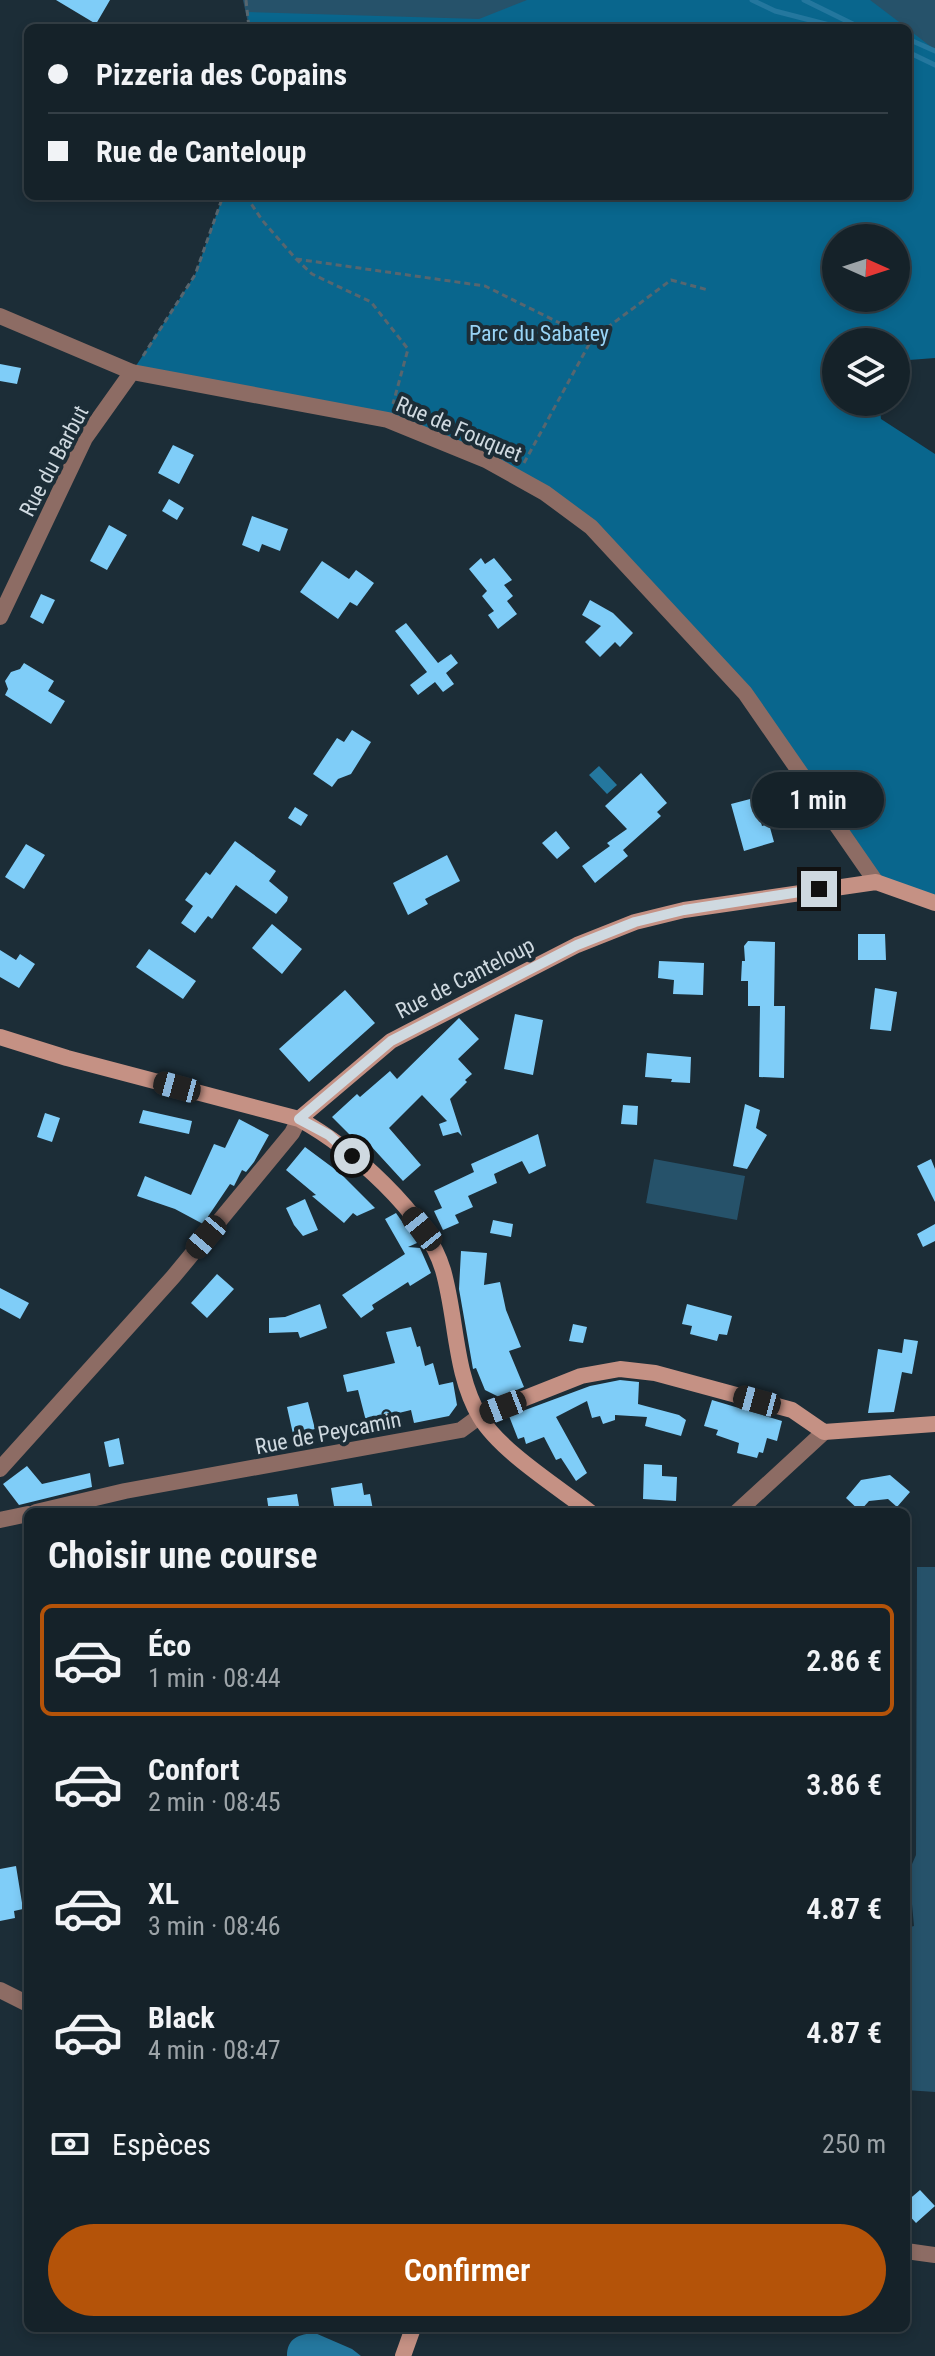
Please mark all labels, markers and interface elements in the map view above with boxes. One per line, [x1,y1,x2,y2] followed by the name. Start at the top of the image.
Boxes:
[96,57,347,92] text: Pizzeria des Copains
[96,134,306,169] text: Rue de Canteloup
[822,224,910,312] north arrow
[822,224,910,416] map controls
[469,321,609,346] park label: Parc du Sabatey
[822,328,910,416] button: layers
[392,391,526,467] street label: Rue de Fouquet
[14,401,94,521] street label: Rue du Barbut
[753,773,885,829] callout: 1 min
[789,785,847,815] text: 1 min
[801,871,837,907] route end
[392,932,538,1024] street label: Rue de Canteloup
[151,1069,203,1105] car
[334,1138,370,1174] route start
[398,1203,446,1255] car
[181,1211,231,1263] car
[731,1383,783,1419] car
[476,1387,530,1427] car
[253,1407,403,1459] street label: Rue de Peycamin
[48,1535,317,1577] text: Choisir une course
[52,1624,124,1696] icon: car
[148,1628,191,1663] text: Éco
[806,1643,882,1678] text: 2.86 €
[148,1663,281,1693] text: 1 min · 08:44
[52,1748,124,1820] icon: car
[148,1752,239,1787] text: Confort
[806,1767,882,1802] text: 3.86 €
[148,1787,281,1817] text: 2 min · 08:45
[52,1872,124,1944] icon: car
[148,1876,179,1911] text: XL
[806,1891,882,1926] text: 4.87 €
[148,1911,281,1941] text: 3 min · 08:46
[52,1996,124,2068] icon: car
[148,2000,215,2035] text: Black
[806,2015,882,2050] text: 4.87 €
[148,2035,281,2065] text: 4 min · 08:47
[48,2122,92,2166] icon: cash
[112,2127,211,2162] text: Espèces
[822,2129,886,2159] text: 250 m
[48,2224,886,2316] button: Confirmer

